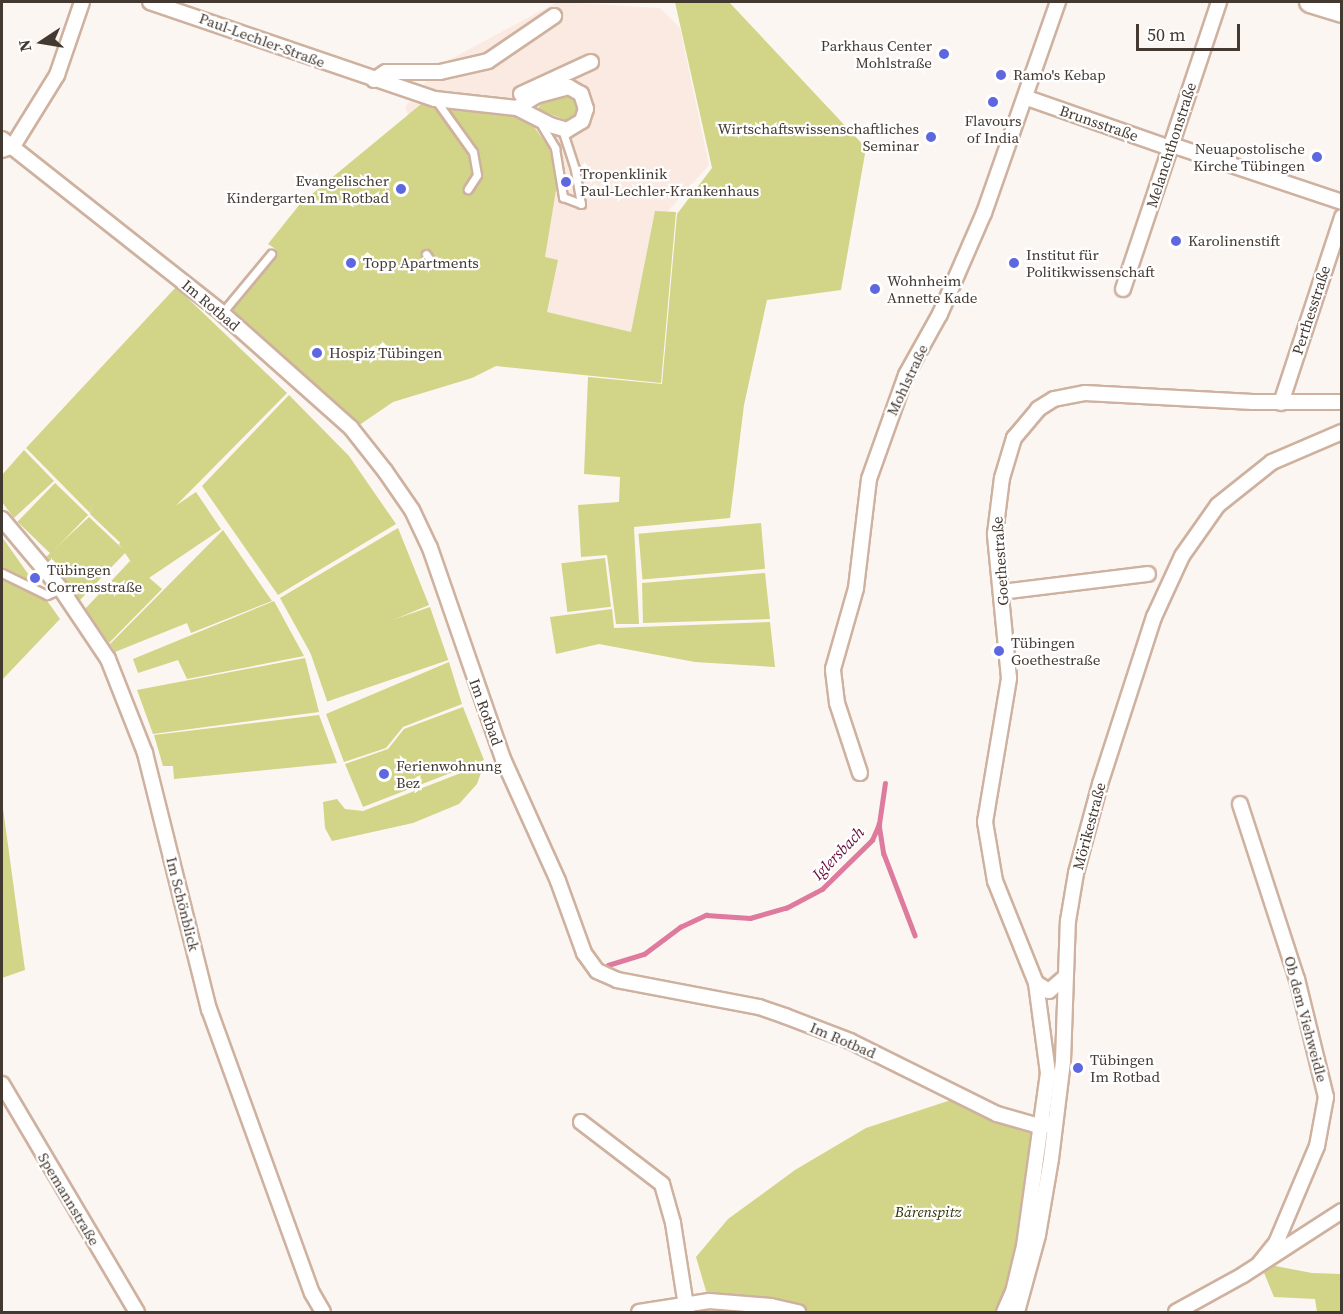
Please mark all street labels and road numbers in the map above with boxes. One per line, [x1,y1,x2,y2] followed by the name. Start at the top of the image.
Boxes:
[197,9,327,71] street label: Paul-Lechler-Straße
[1142,80,1200,210] street label: Melanchthonstraße
[1057,101,1141,145] street label: Brunsstraße
[1288,263,1334,357] street label: Perthesstraße
[178,276,244,334] street label: Im Rotbad
[883,342,931,418] street label: Mohlstraße
[988,516,1012,606] street label: Goethestraße
[466,676,506,748] street label: Im Rotbad
[1069,780,1109,872] street label: Mörikestraße
[163,855,203,953] street label: Im Schönblick
[1280,954,1332,1084] street label: Ob dem Viehweidle
[807,1018,879,1062] street label: Im Rotbad
[34,1149,104,1249] street label: Spemannstraße

